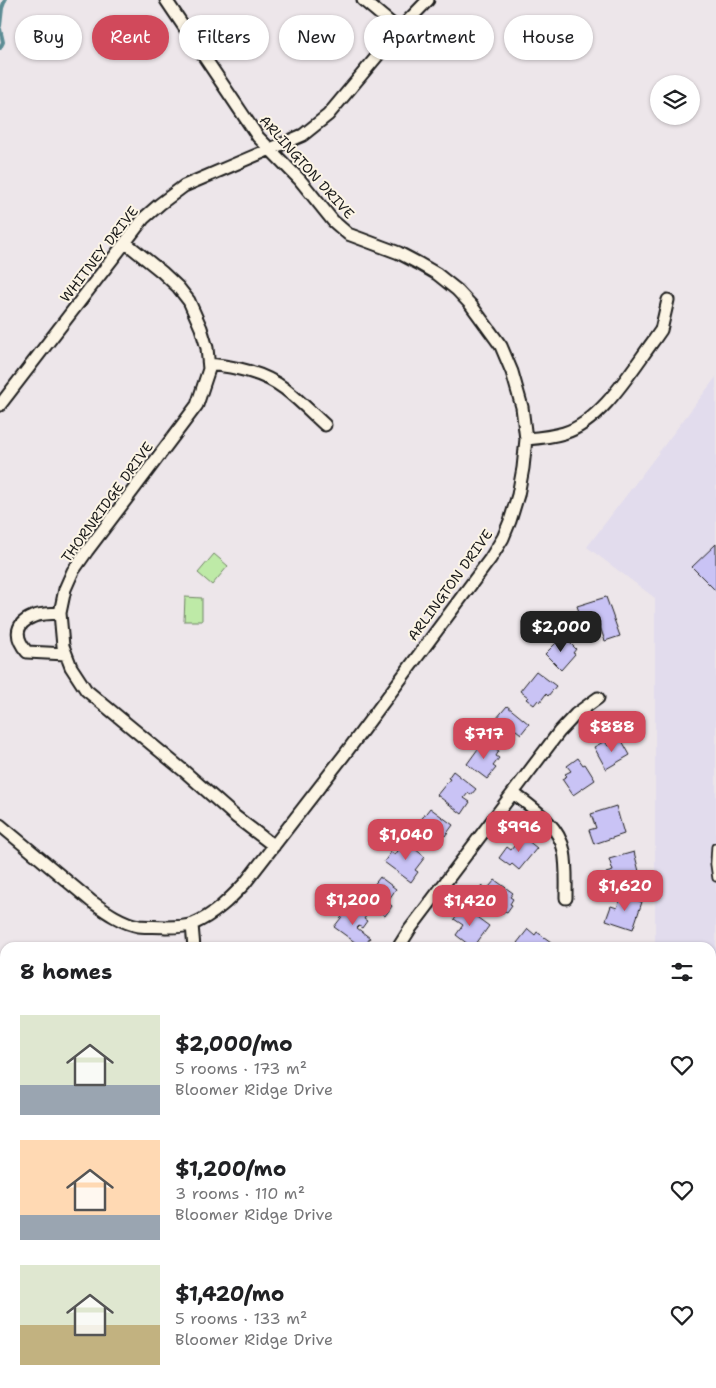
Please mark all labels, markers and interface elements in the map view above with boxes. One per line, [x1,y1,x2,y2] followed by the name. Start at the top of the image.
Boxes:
[15,15,82,60] chip: Buy
[92,15,169,60] chip: Rent
[179,15,269,60] chip: Filters
[279,15,354,60] chip: New
[364,15,494,60] chip: Apartment
[504,15,593,60] chip: House
[650,75,700,125] map controls
[650,75,700,125] button: layers
[256,111,358,223] street label: ARLINGTON DRIVE
[56,202,142,306] street label: WHITNEY DRIVE
[57,438,157,566] street label: THORNRIDGE DRIVE
[404,526,497,644] street label: ARLINGTON DRIVE
[520,610,602,653] pin: $2,000
[531,616,591,637] text: $2,000
[582,710,642,753] pin: $888
[590,716,634,737] text: $888
[454,718,514,760] pin: $717
[464,723,504,744] text: $717
[489,810,549,853] pin: $996
[497,816,541,837] text: $996
[365,818,447,861] pin: $1,040
[379,824,433,845] text: $1,040
[584,870,666,912] pin: $1,620
[598,875,652,896] text: $1,620
[312,884,394,926] pin: $1,200
[429,884,511,927] pin: $1,420
[326,889,380,910] text: $1,200
[444,890,496,911] text: $1,420
[20,958,112,986] text: 8 homes
[668,958,696,986] icon: filters
[175,1030,293,1058] text: $2,000/mo
[60,1035,120,1095] icon: home
[668,1051,696,1079] icon: heart
[175,1058,307,1079] text: 5 rooms · 173 m²
[175,1079,333,1100] text: Bloomer Ridge Drive
[175,1155,286,1183] text: $1,200/mo
[60,1160,120,1220] icon: home
[668,1176,696,1204] icon: heart
[175,1183,305,1204] text: 3 rooms · 110 m²
[175,1204,333,1225] text: Bloomer Ridge Drive
[175,1280,284,1308] text: $1,420/mo
[60,1285,120,1345] icon: home
[668,1301,696,1329] icon: heart
[175,1308,307,1329] text: 5 rooms · 133 m²
[175,1329,333,1350] text: Bloomer Ridge Drive

